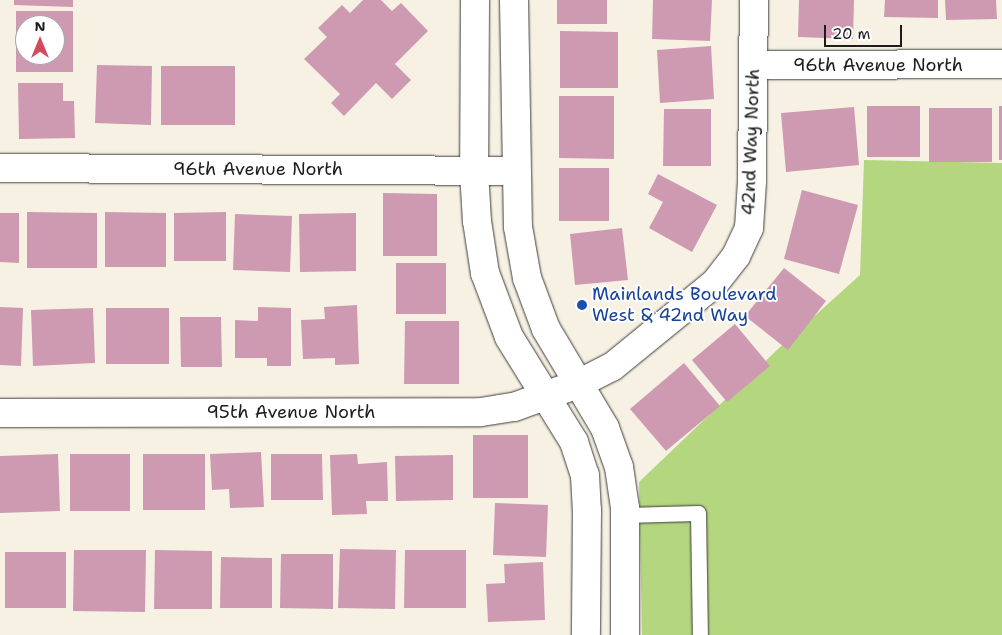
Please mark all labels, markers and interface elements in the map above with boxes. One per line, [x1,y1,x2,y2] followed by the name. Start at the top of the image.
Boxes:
[15,15,65,65] north arrow
[827,15,904,47] scale bar
[34,17,46,35] text: N
[832,24,871,44] text: 20 m
[793,54,963,76] street label: 96th Avenue North
[738,68,764,216] street label: 42nd Way North
[173,158,343,180] street label: 96th Avenue North
[592,284,777,326] place label: Mainlands Boulevard West & 42nd Way
[576,299,588,311] marker: Mainlands Boulevard West & 42nd Way
[207,401,375,423] street label: 95th Avenue North

